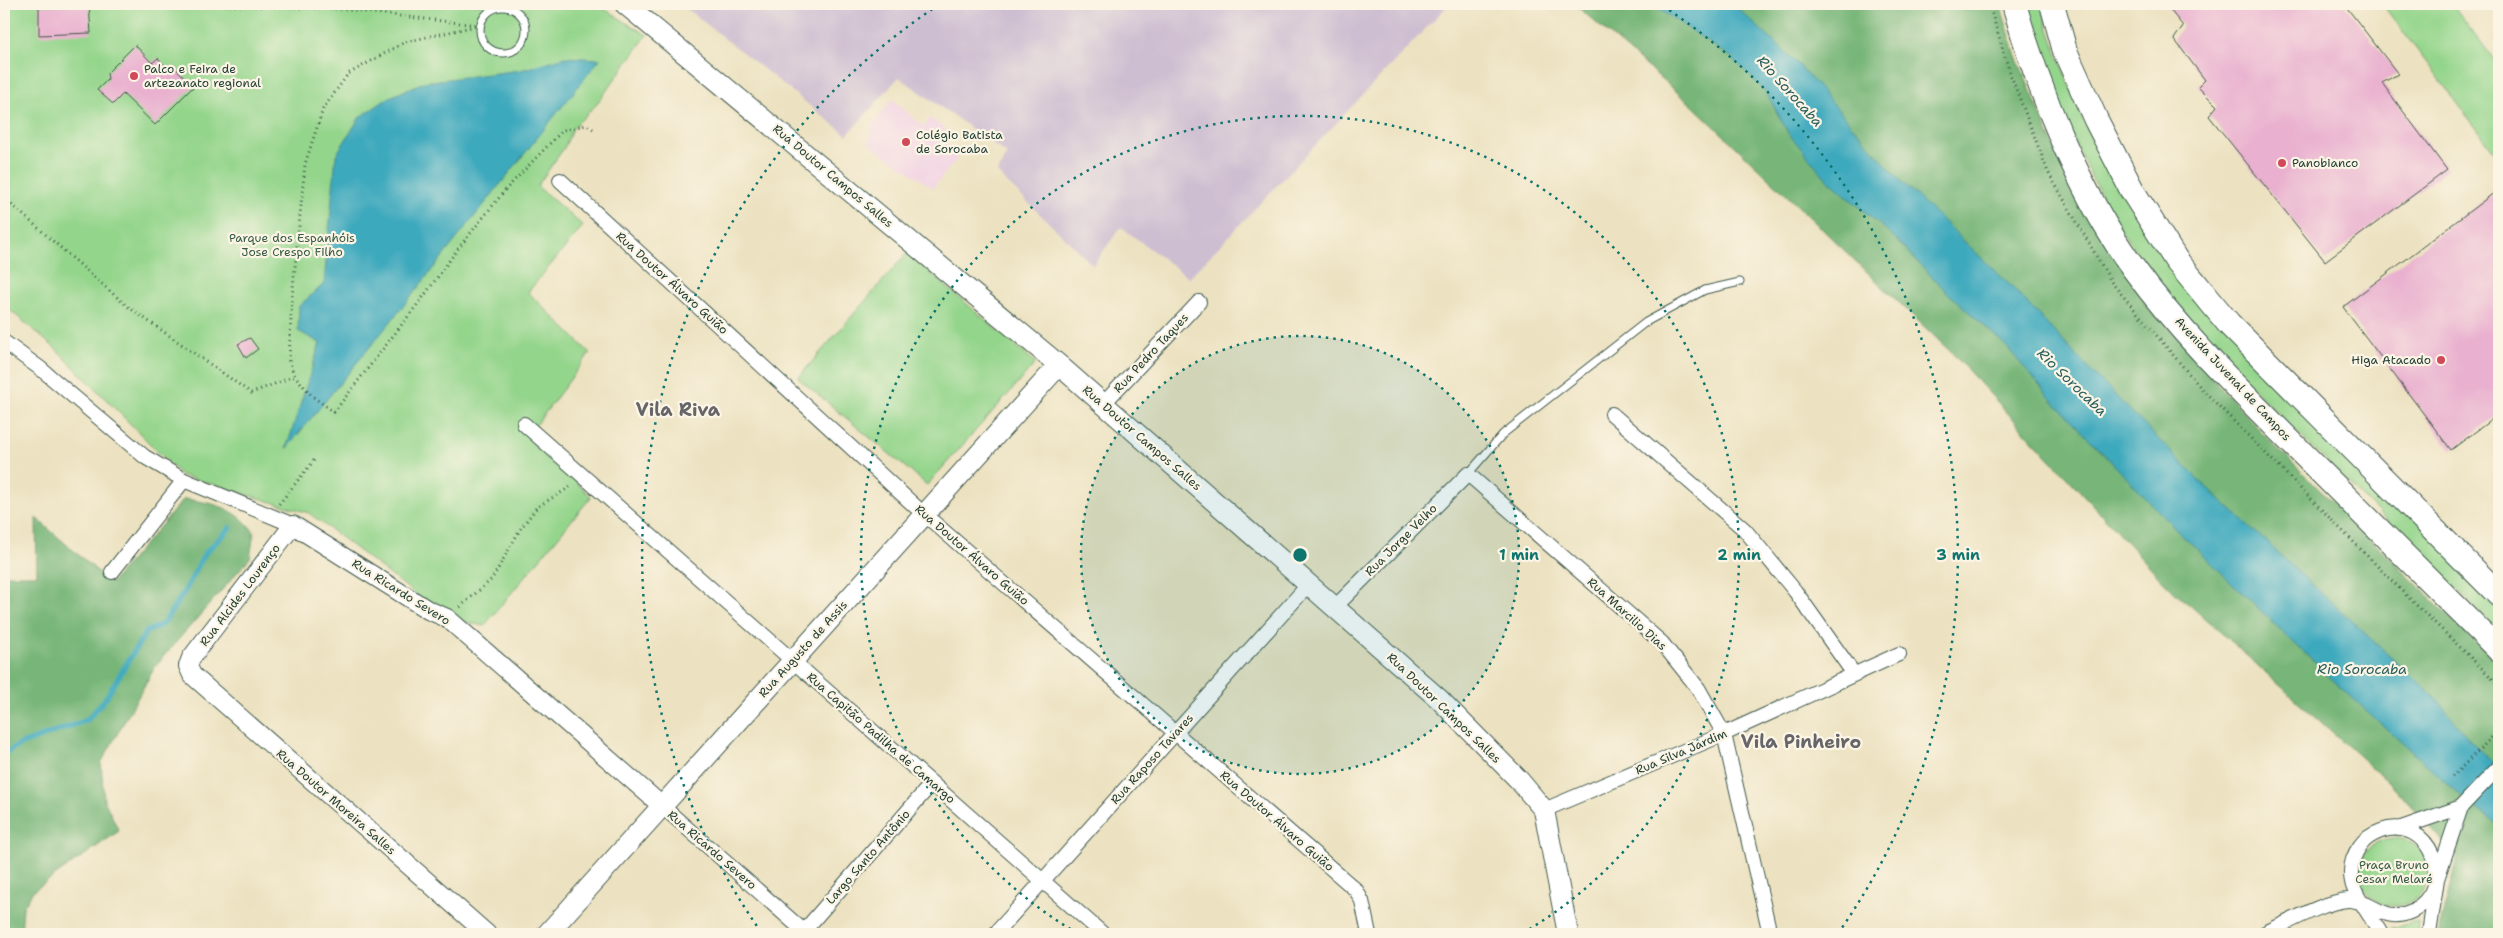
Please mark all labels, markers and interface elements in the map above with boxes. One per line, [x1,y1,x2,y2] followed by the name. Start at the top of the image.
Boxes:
[1753,52,1827,130] water label: Rio Sorocaba
[144,61,261,91] place label: Palco e Feira de artezanato regional
[128,70,140,82] marker: Palco e Feira de artezanato regional
[769,121,897,231] street label: Rua Doutor Campos Salles
[916,127,1003,157] place label: Colégio Batista de Sorocaba
[900,136,912,148] marker: Colégio Batista de Sorocaba
[2292,155,2358,171] place label: Panobianco
[2276,157,2288,169] marker: Panobianco
[612,228,732,338] street label: Rua Doutor Álvaro Guião
[229,230,355,260] park label: Parque dos Espanhóis Jose Crespo Filho
[1110,310,1192,396] street label: Rua Pedro Taques
[2171,314,2295,444] street label: Avenida Juvenal de Campos
[2033,344,2111,420] water label: Rio Sorocaba
[2351,352,2431,368] place label: Higa Atacado
[2435,354,2447,366] marker: Higa Atacado
[1079,382,1205,494] street label: Rua Doutor Campos Salles
[636,398,721,422] district label: Vila Riva
[1361,500,1441,580] street label: Rua Jorge Velho
[912,501,1032,609] street label: Rua Doutor Álvaro Guião
[196,541,284,649] street label: Rua Alcides Lourenço
[1499,545,1539,565] text: 1 min
[1717,545,1761,565] text: 2 min
[1936,545,1980,565] text: 3 min
[1291,546,1309,564] centre of rings
[349,555,453,629] street label: Rua Ricardo Severo
[1584,574,1670,654] street label: Rua Marcilio Dias
[755,597,851,701] street label: Rua Augusto de Assis
[1384,649,1504,767] street label: Rua Doutor Campos Salles
[2317,660,2407,678] water label: Rio Sorocaba
[803,669,959,807] street label: Rua Capitão Padilha de Camargo
[1107,710,1197,808] street label: Rua Raposo Tavares
[1633,725,1729,779] street label: Rua Silva Jardim
[1741,730,1861,754] district label: Vila Pinheiro
[273,746,399,858] street label: Rua Doutor Moreira Salles
[1217,767,1337,875] street label: Rua Doutor Álvaro Guião
[822,806,914,908] street label: Largo Santo Antônio
[664,807,760,893] street label: Rua Ricardo Severo
[2355,857,2433,887] park label: Praça Bruno Cesar Melaré

